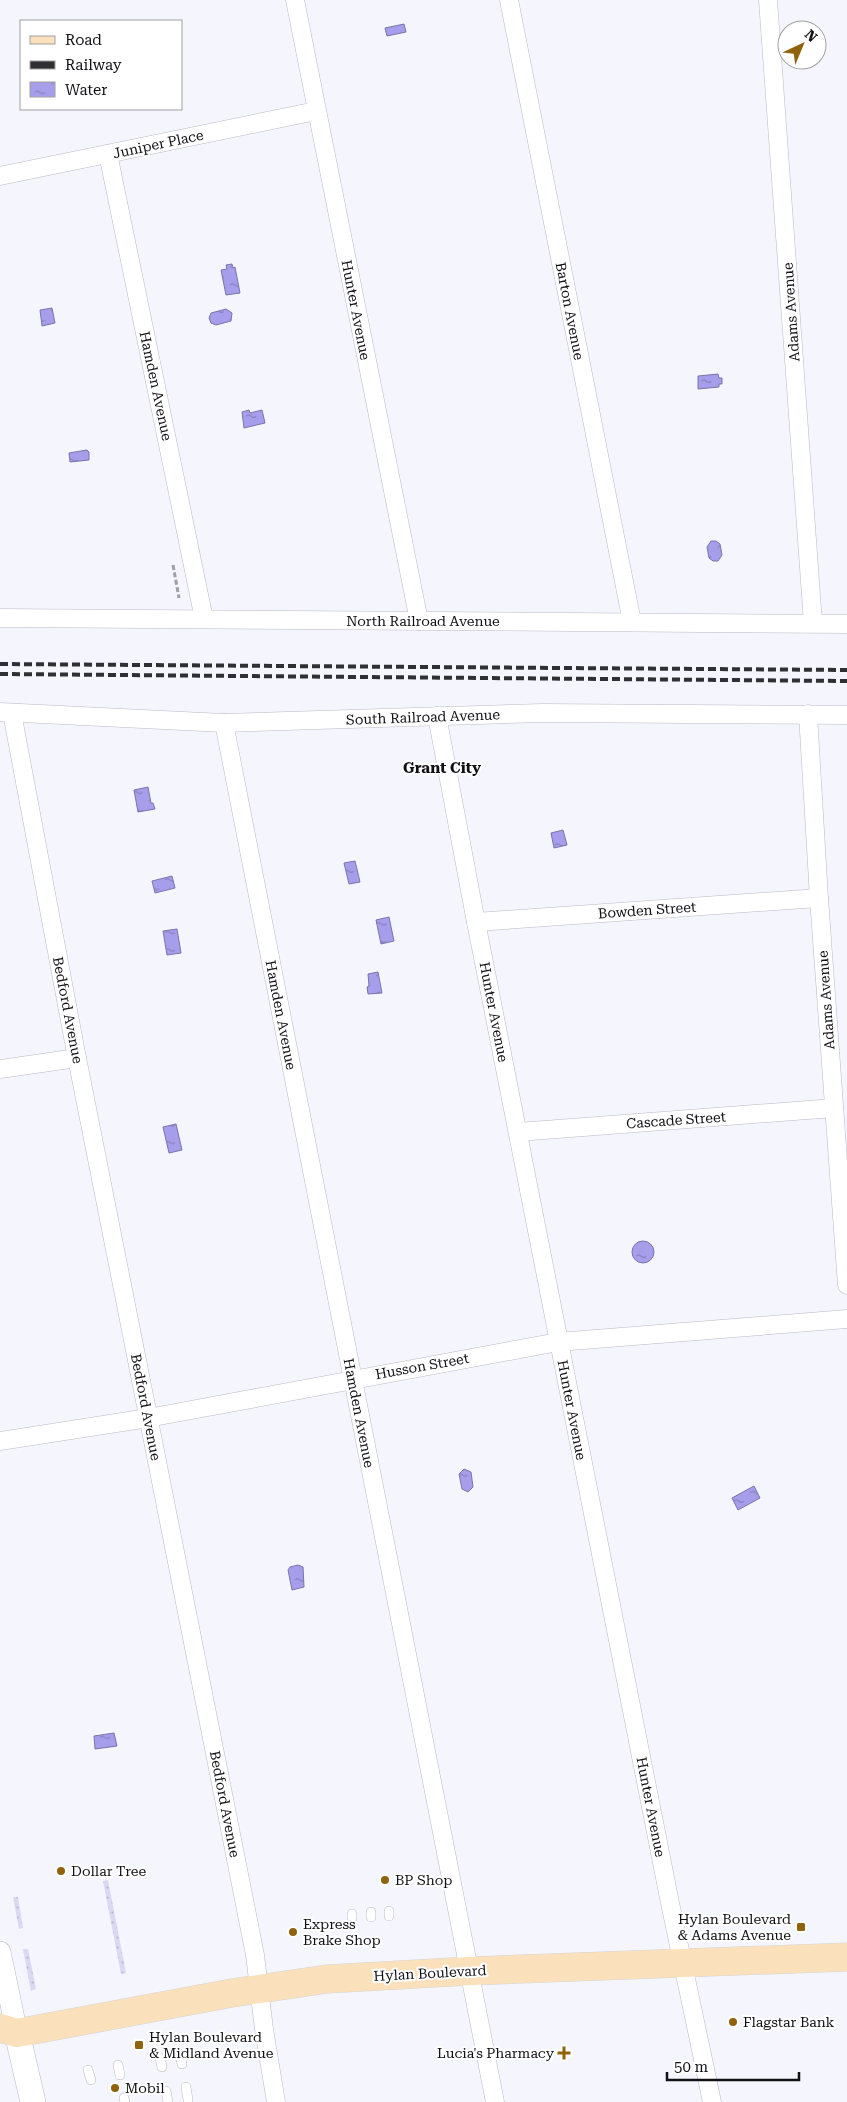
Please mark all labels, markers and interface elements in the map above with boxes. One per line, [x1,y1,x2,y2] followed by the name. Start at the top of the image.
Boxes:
[20,20,182,110] legend
[777,20,827,70] north arrow
[802,26,821,45] text: N
[65,31,102,49] text: Road
[65,56,122,74] text: Railway
[65,81,107,99] text: Water
[111,127,205,161] street label: Juniper Place
[338,259,374,362] street label: Hunter Avenue
[553,261,587,362] street label: Barton Avenue
[780,262,802,362] street label: Adams Avenue
[137,330,175,442] street label: Hamden Avenue
[346,613,500,629] street label: North Railroad Avenue
[346,706,501,728] street label: South Railroad Avenue
[403,759,481,777] district label: Grant City
[597,899,697,921] street label: Bowden Street
[815,950,837,1050] street label: Adams Avenue
[50,955,86,1065] street label: Bedford Avenue
[263,959,300,1071] street label: Hamden Avenue
[476,961,512,1064] street label: Hunter Avenue
[626,1109,726,1131] street label: Cascade Street
[374,1350,470,1382] street label: Husson Street
[128,1352,164,1462] street label: Bedford Avenue
[341,1357,378,1469] street label: Hamden Avenue
[554,1359,590,1462] street label: Hunter Avenue
[207,1749,243,1859] street label: Bedford Avenue
[633,1756,669,1859] street label: Hunter Avenue
[71,1863,147,1879] place label: Dollar Tree
[55,1865,67,1877] marker: Dollar Tree
[395,1872,452,1888] place label: BP Shop
[379,1874,391,1886] marker: BP Shop
[678,1911,791,1943] place label: Hylan Boulevard & Adams Avenue
[303,1916,381,1948] place label: Express Brake Shop
[795,1921,807,1933] marker: Hylan Boulevard & Adams Avenue
[287,1926,299,1938] marker: Express Brake Shop
[373,1962,487,1984] street label: Hylan Boulevard
[743,2014,835,2030] place label: Flagstar Bank
[727,2016,739,2028] marker: Flagstar Bank
[149,2029,274,2061] place label: Hylan Boulevard & Midland Avenue
[133,2039,145,2051] marker: Hylan Boulevard & Midland Avenue
[437,2045,555,2061] place label: Lucia's Pharmacy
[558,2047,570,2059] marker: Lucia's Pharmacy
[667,2050,800,2082] scale bar
[674,2058,709,2076] text: 50 m
[125,2080,165,2096] place label: Mobil
[109,2082,121,2094] marker: Mobil

